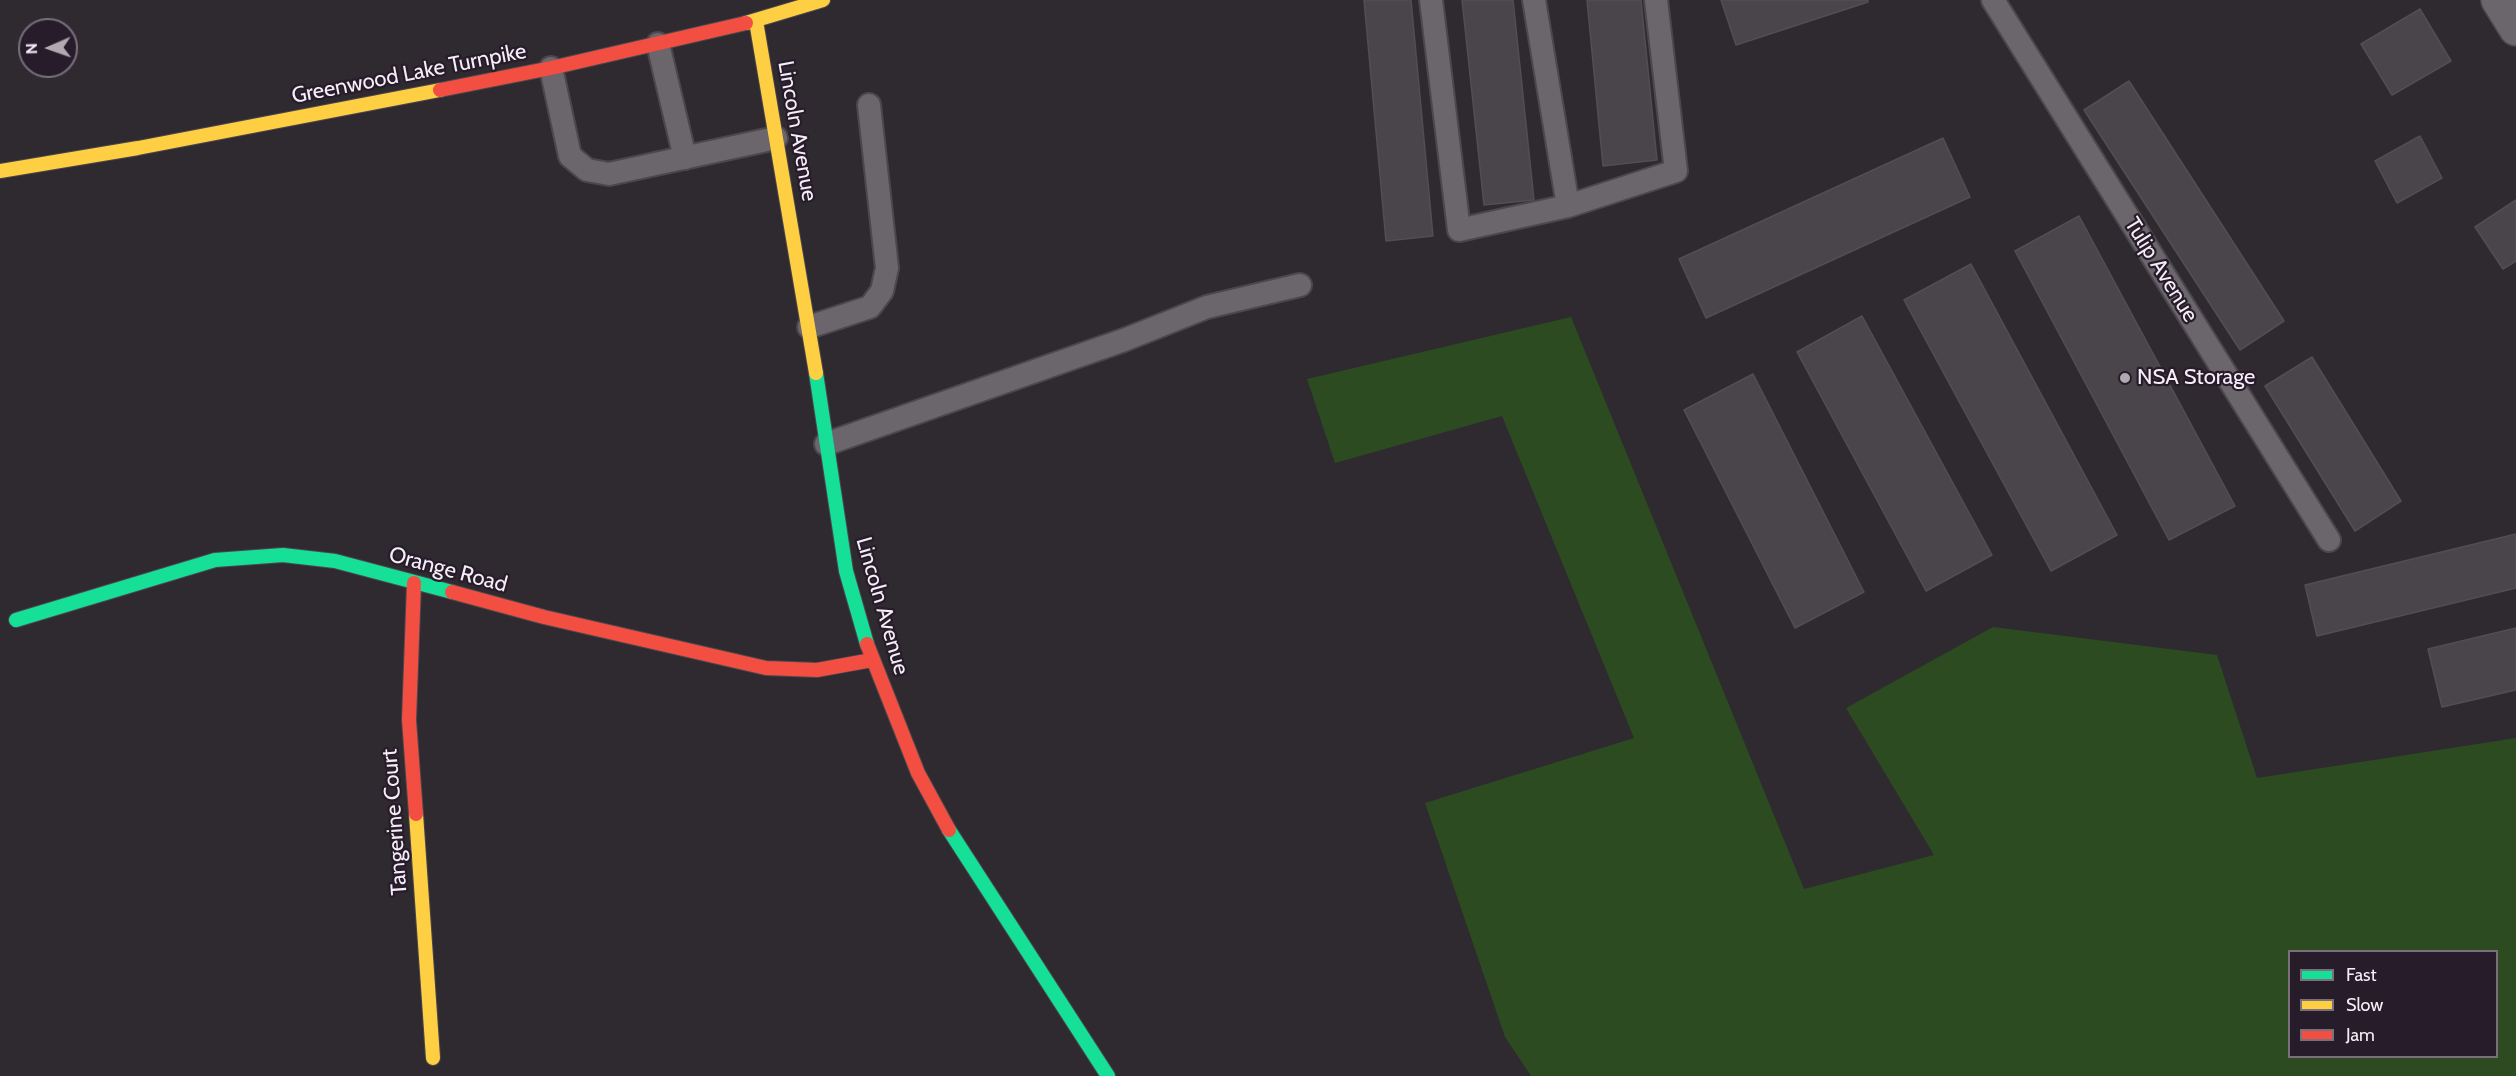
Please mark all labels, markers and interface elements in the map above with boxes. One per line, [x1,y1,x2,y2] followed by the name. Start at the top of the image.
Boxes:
[18,18,78,78] north arrow
[289,38,529,110] street label: Greenwood Lake Turnpike
[22,43,41,55] text: N
[772,59,822,203] street label: Lincoln Avenue
[2118,213,2204,327] street label: Tulip Avenue
[2137,365,2255,391] place label: NSA Storage
[2118,371,2132,385] marker: NSA Storage
[850,534,914,678] street label: Lincoln Avenue
[386,542,510,598] street label: Orange Road
[377,748,413,896] street label: Tangerine Court
[2288,950,2498,1058] legend
[2346,964,2377,986] text: Fast
[2346,994,2383,1016] text: Slow
[2346,1024,2375,1046] text: Jam

